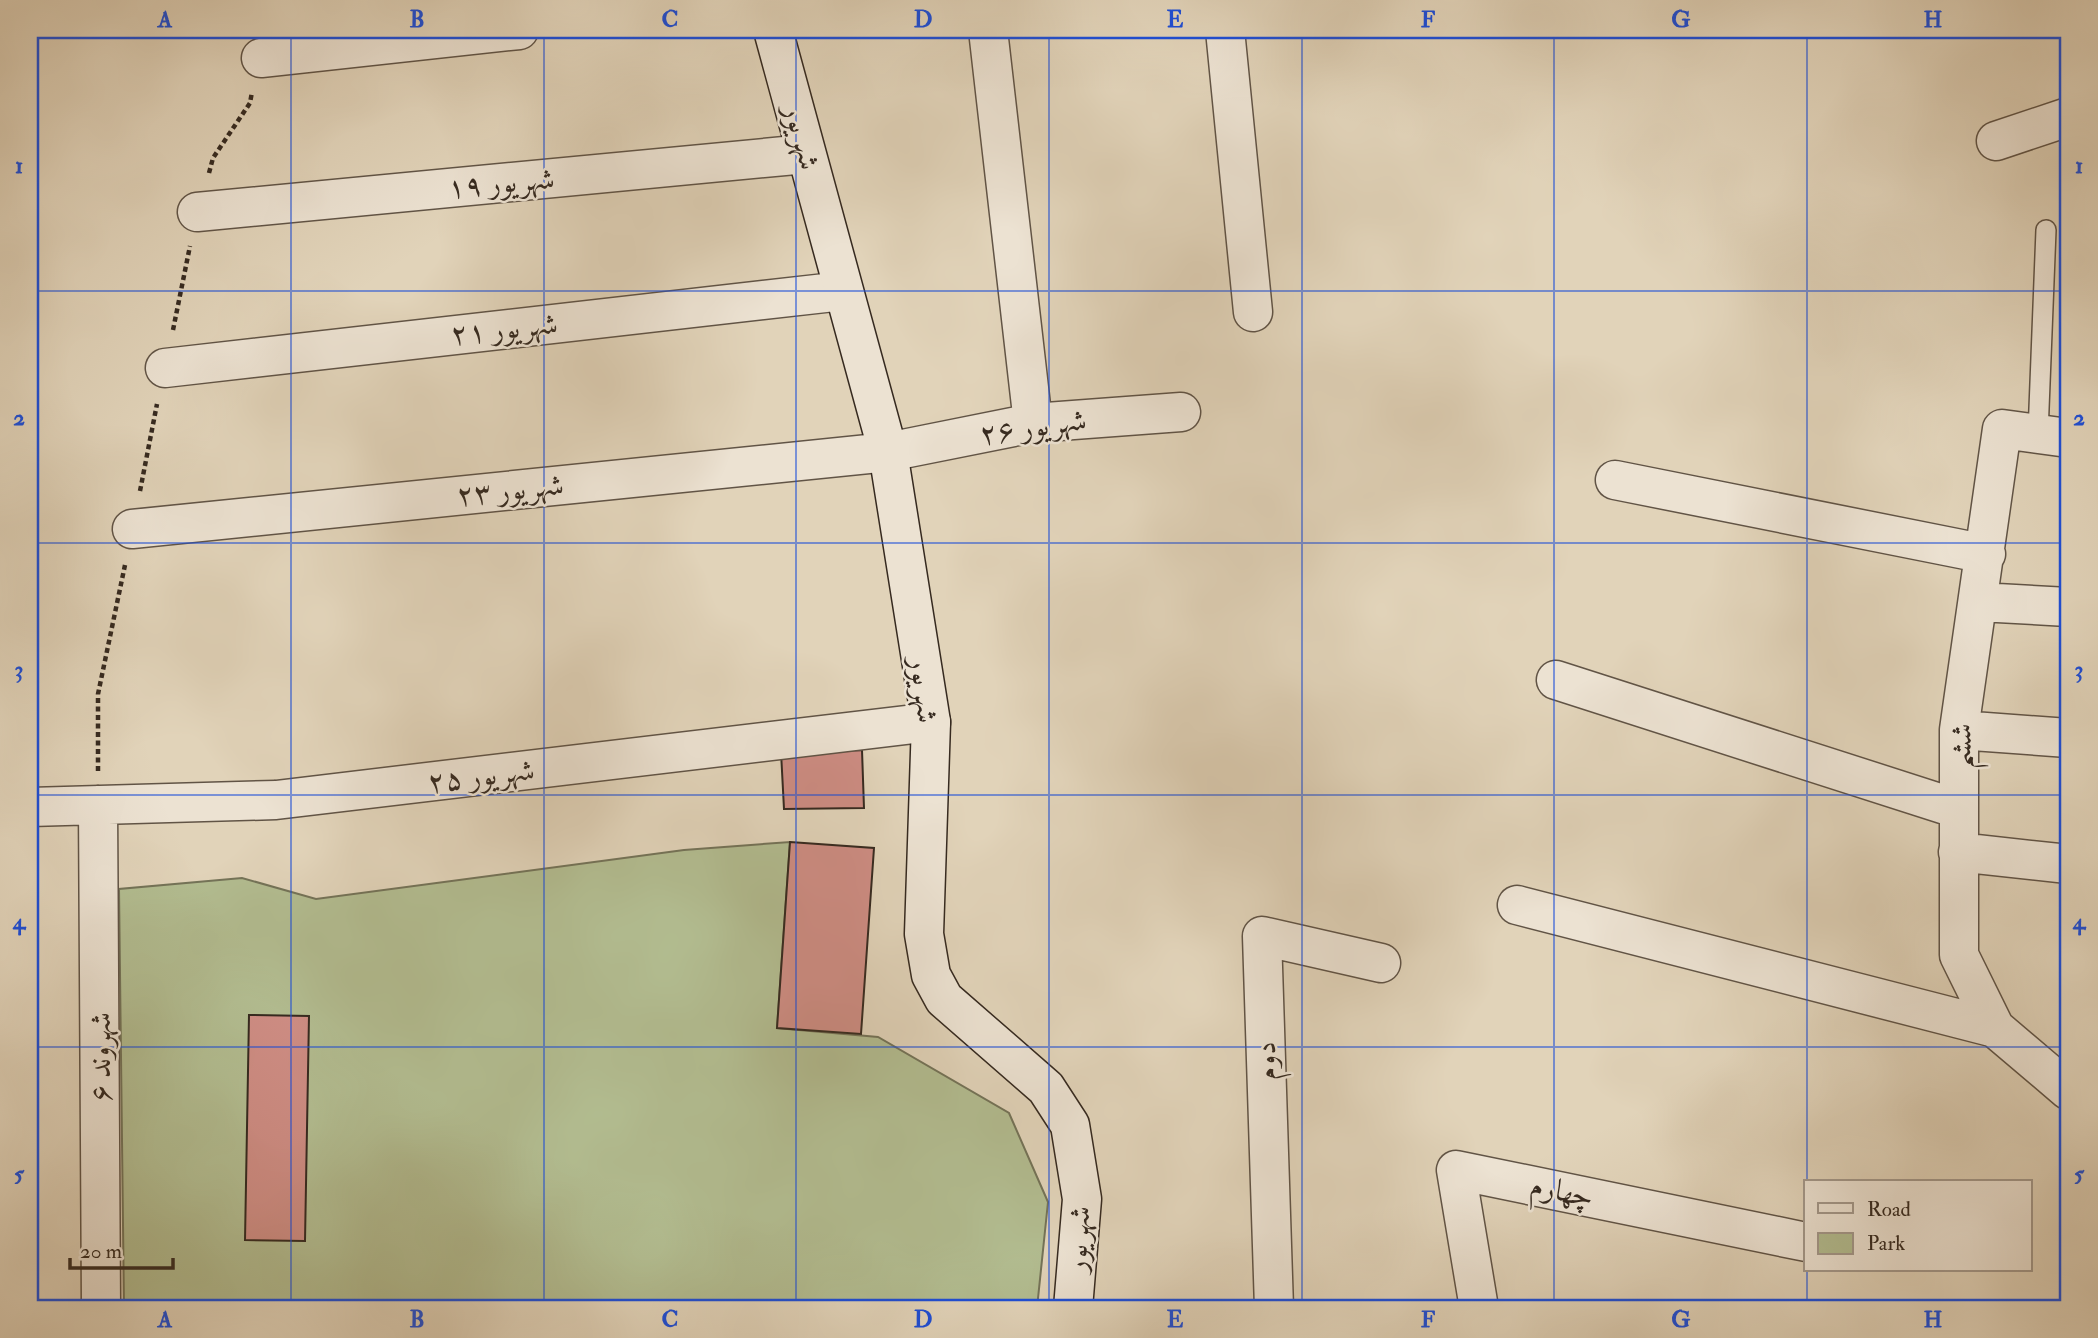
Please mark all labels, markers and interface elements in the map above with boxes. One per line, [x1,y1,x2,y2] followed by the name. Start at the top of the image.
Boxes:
[157,5,173,34] text: A
[409,5,425,34] text: B
[662,5,678,34] text: C
[914,5,932,34] text: D
[1167,5,1184,34] text: E
[1421,5,1436,34] text: F
[1671,5,1691,34] text: G
[1924,5,1943,34] text: H
[775,97,828,174] street label: شهریور
[15,151,23,180] text: 1
[2075,151,2083,180] text: 1
[446,160,556,206] street label: شهریور ۱۹
[449,305,559,353] street label: شهریور ۲۱
[977,401,1089,453] street label: شهریور ۲۶
[13,403,25,432] text: 2
[2073,403,2085,432] text: 2
[455,466,565,514] street label: شهریور ۲۳
[901,652,946,725] street label: شهریور
[15,655,23,684] text: 3
[2075,655,2083,684] text: 3
[1941,722,1991,770] street label: ششم
[425,751,537,801] street label: شهریور ۲۵
[12,907,27,936] text: 4
[2072,907,2087,936] text: 4
[82,1012,119,1102] street label: شهروند ۶
[1247,1041,1292,1081] street label: دوم
[14,1159,25,1188] text: 5
[2074,1159,2085,1188] text: 5
[1526,1166,1597,1223] street label: چهارم
[1804,1180,2032,1272] legend
[1867,1196,1912,1223] text: Road
[1057,1205,1099,1276] street label: شهریور
[70,1226,173,1270] scale bar
[1867,1230,1905,1257] text: Park
[80,1238,122,1265] text: 20 m
[157,1305,173,1334] text: A
[409,1305,425,1334] text: B
[662,1305,678,1334] text: C
[914,1305,932,1334] text: D
[1167,1305,1184,1334] text: E
[1421,1305,1436,1334] text: F
[1671,1305,1691,1334] text: G
[1924,1305,1943,1334] text: H

